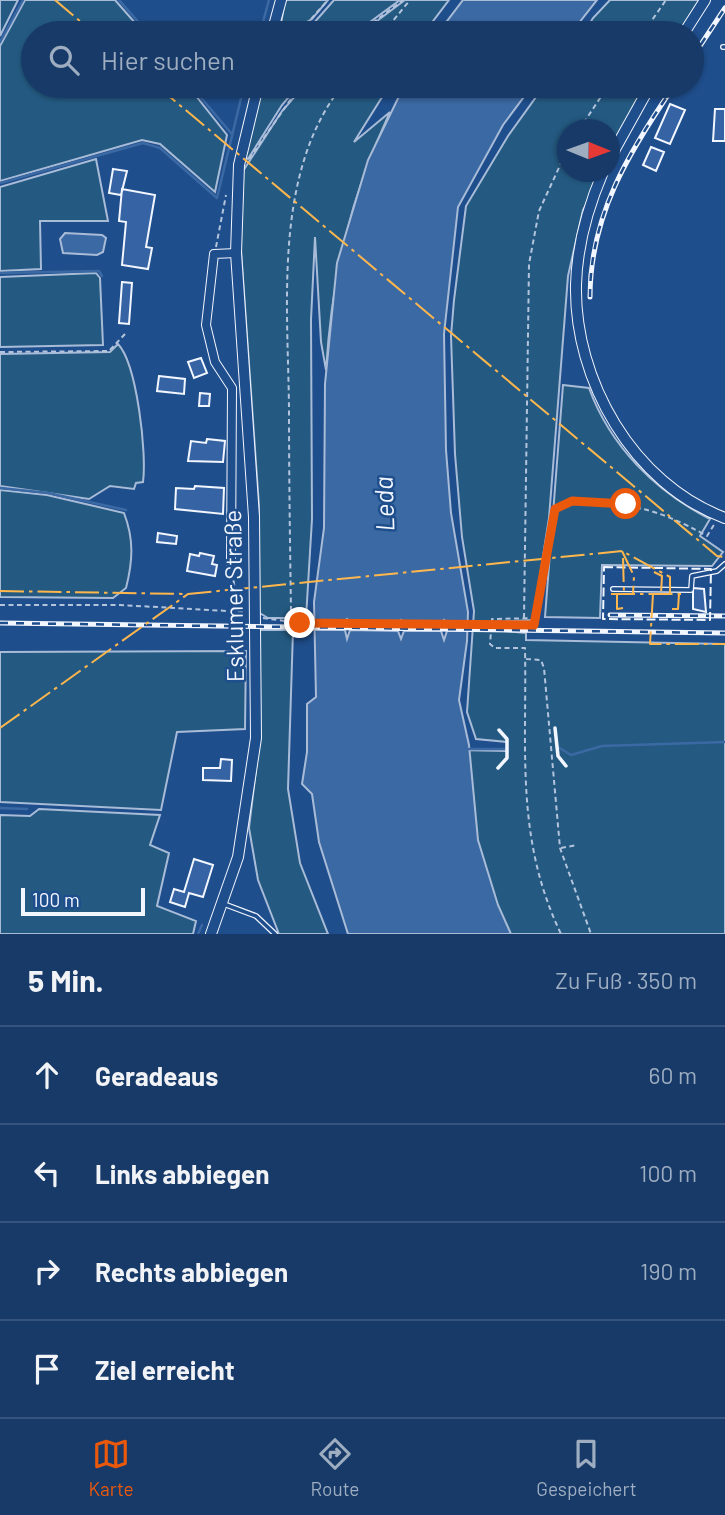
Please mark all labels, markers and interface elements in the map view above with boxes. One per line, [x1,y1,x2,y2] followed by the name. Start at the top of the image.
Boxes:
[21,21,704,98] search box
[45,41,83,79] icon: search
[101,44,235,75] text: Hier suchen
[557,119,620,182] north arrow
[367,476,399,532] water label: Leda
[610,488,641,519] route start
[217,510,249,682] street label: Esklumer Straße
[284,607,315,638] route end
[21,885,145,917] scale bar
[32,888,80,911] text: 100 m
[28,962,104,998] text: 5 Min.
[555,966,697,994] text: Zu Fuß · 350 m
[28,1056,66,1094] icon: ahead
[95,1060,218,1091] text: Geradeaus
[649,1061,697,1089] text: 60 m
[28,1154,66,1192] icon: left
[95,1158,269,1189] text: Links abbiegen
[639,1159,697,1187] text: 100 m
[28,1252,66,1290] icon: right
[95,1256,288,1287] text: Rechts abbiegen
[640,1257,697,1285] text: 190 m
[28,1350,66,1388] icon: arrive
[95,1354,235,1385] text: Ziel erreicht
[88,1435,134,1500] tab: Karte
[311,1435,359,1500] tab: Route
[536,1435,637,1500] tab: Gespeichert

